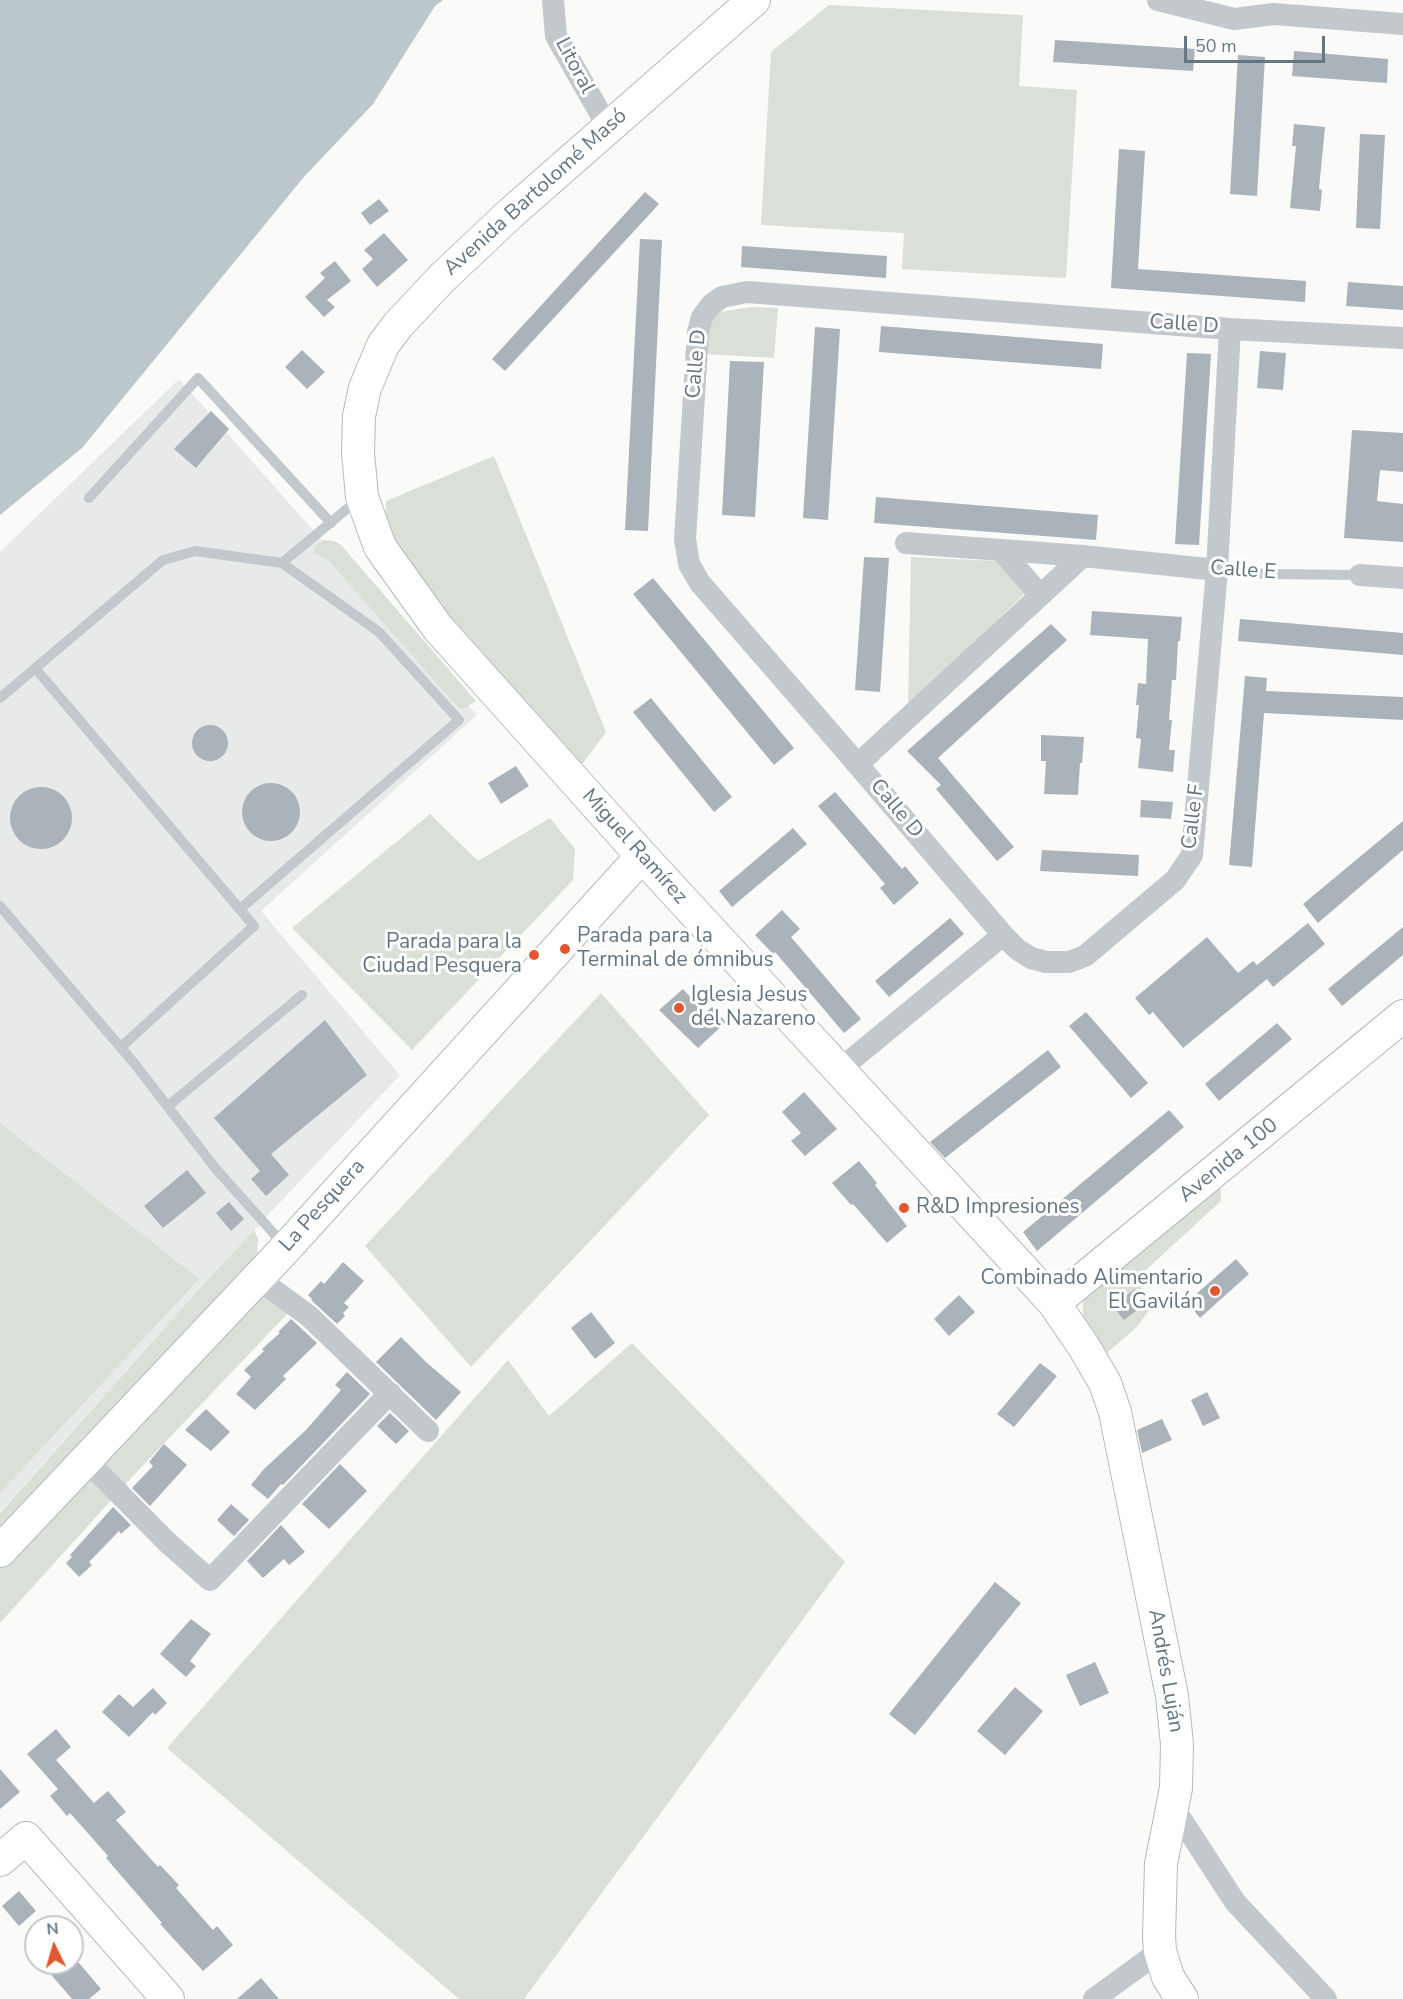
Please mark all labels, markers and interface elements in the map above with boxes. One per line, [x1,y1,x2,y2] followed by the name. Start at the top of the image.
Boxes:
[1187,24,1328,62] scale bar
[549,34,599,98] street label: Litoral
[1195,34,1237,58] text: 50 m
[439,104,633,282] street label: Avenida Bartolomé Masó
[1149,310,1219,340] street label: Calle D
[681,328,713,400] street label: Calle D
[1209,556,1277,586] street label: Calle E
[864,774,928,844] street label: Calle D
[1178,783,1210,851] street label: Calle F
[576,784,692,910] street label: Miguel Ramírez
[577,924,774,974] place label: Parada para la Terminal de ómnibus
[362,930,522,980] place label: Parada para la Ciudad Pesquera
[558,942,572,956] marker: Parada para la Terminal de ómnibus
[527,948,541,962] marker: Parada para la Ciudad Pesquera
[691,983,816,1033] place label: Iglesia Jesus del Nazareno
[672,1001,686,1015] marker: Iglesia Jesus del Nazareno
[1174,1113,1284,1209] street label: Avenida 100
[275,1155,371,1257] street label: La Pesquera
[916,1195,1080,1221] place label: R&D Impresiones
[897,1201,911,1215] marker: R&D Impresiones
[980,1266,1203,1316] place label: Combinado Alimentario El Gavilán
[1208,1284,1222,1298] marker: Combinado Alimentario El Gavilán
[1142,1607,1188,1735] street label: Andrés Luján
[24,1915,84,1975] north arrow
[46,1918,60,1941] text: N

